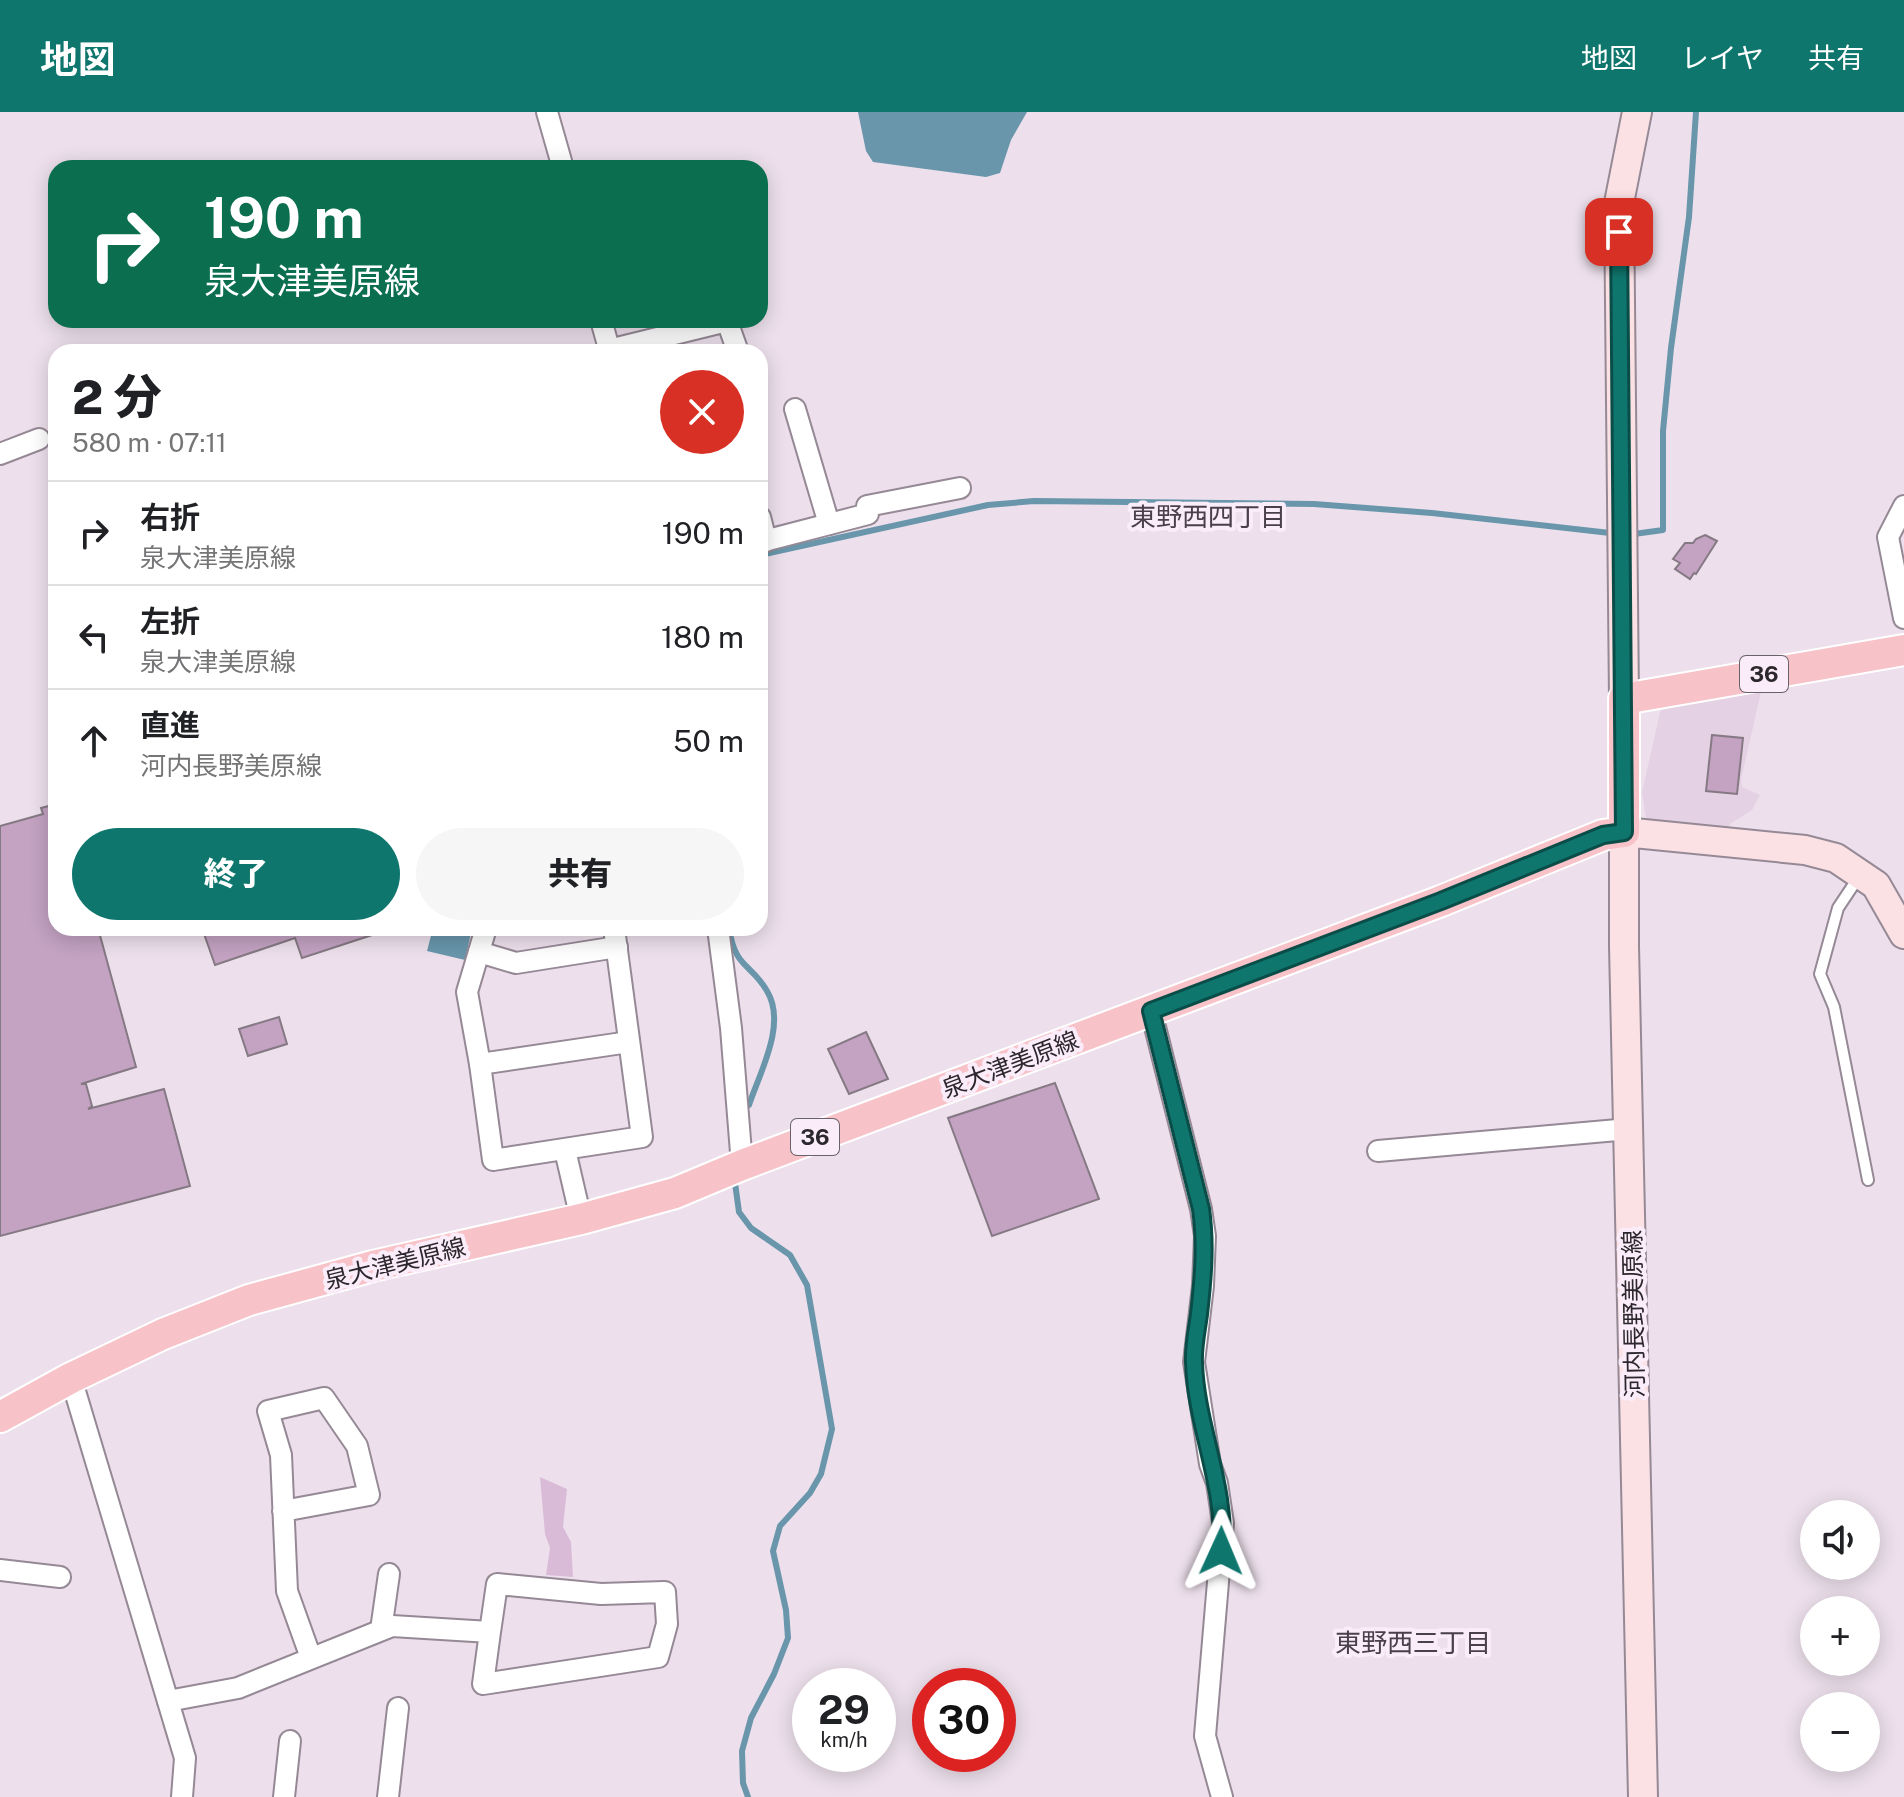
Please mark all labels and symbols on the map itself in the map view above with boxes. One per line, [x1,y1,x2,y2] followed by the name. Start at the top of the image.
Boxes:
[1585,198,1653,266] pin
[1130,501,1286,532] district label: 東野西四丁目
[1740,656,1788,692] road number: 36
[938,1025,1082,1103] street label: 泉大津美原線
[791,1119,839,1155] road number: 36
[1618,1230,1648,1398] street label: 河内長野美原線
[322,1232,468,1294] street label: 泉大津美原線
[1179,1509,1263,1593] position arrow
[1335,1627,1491,1658] district label: 東野西三丁目
[912,1668,1016,1772] speed limit sign: 30

